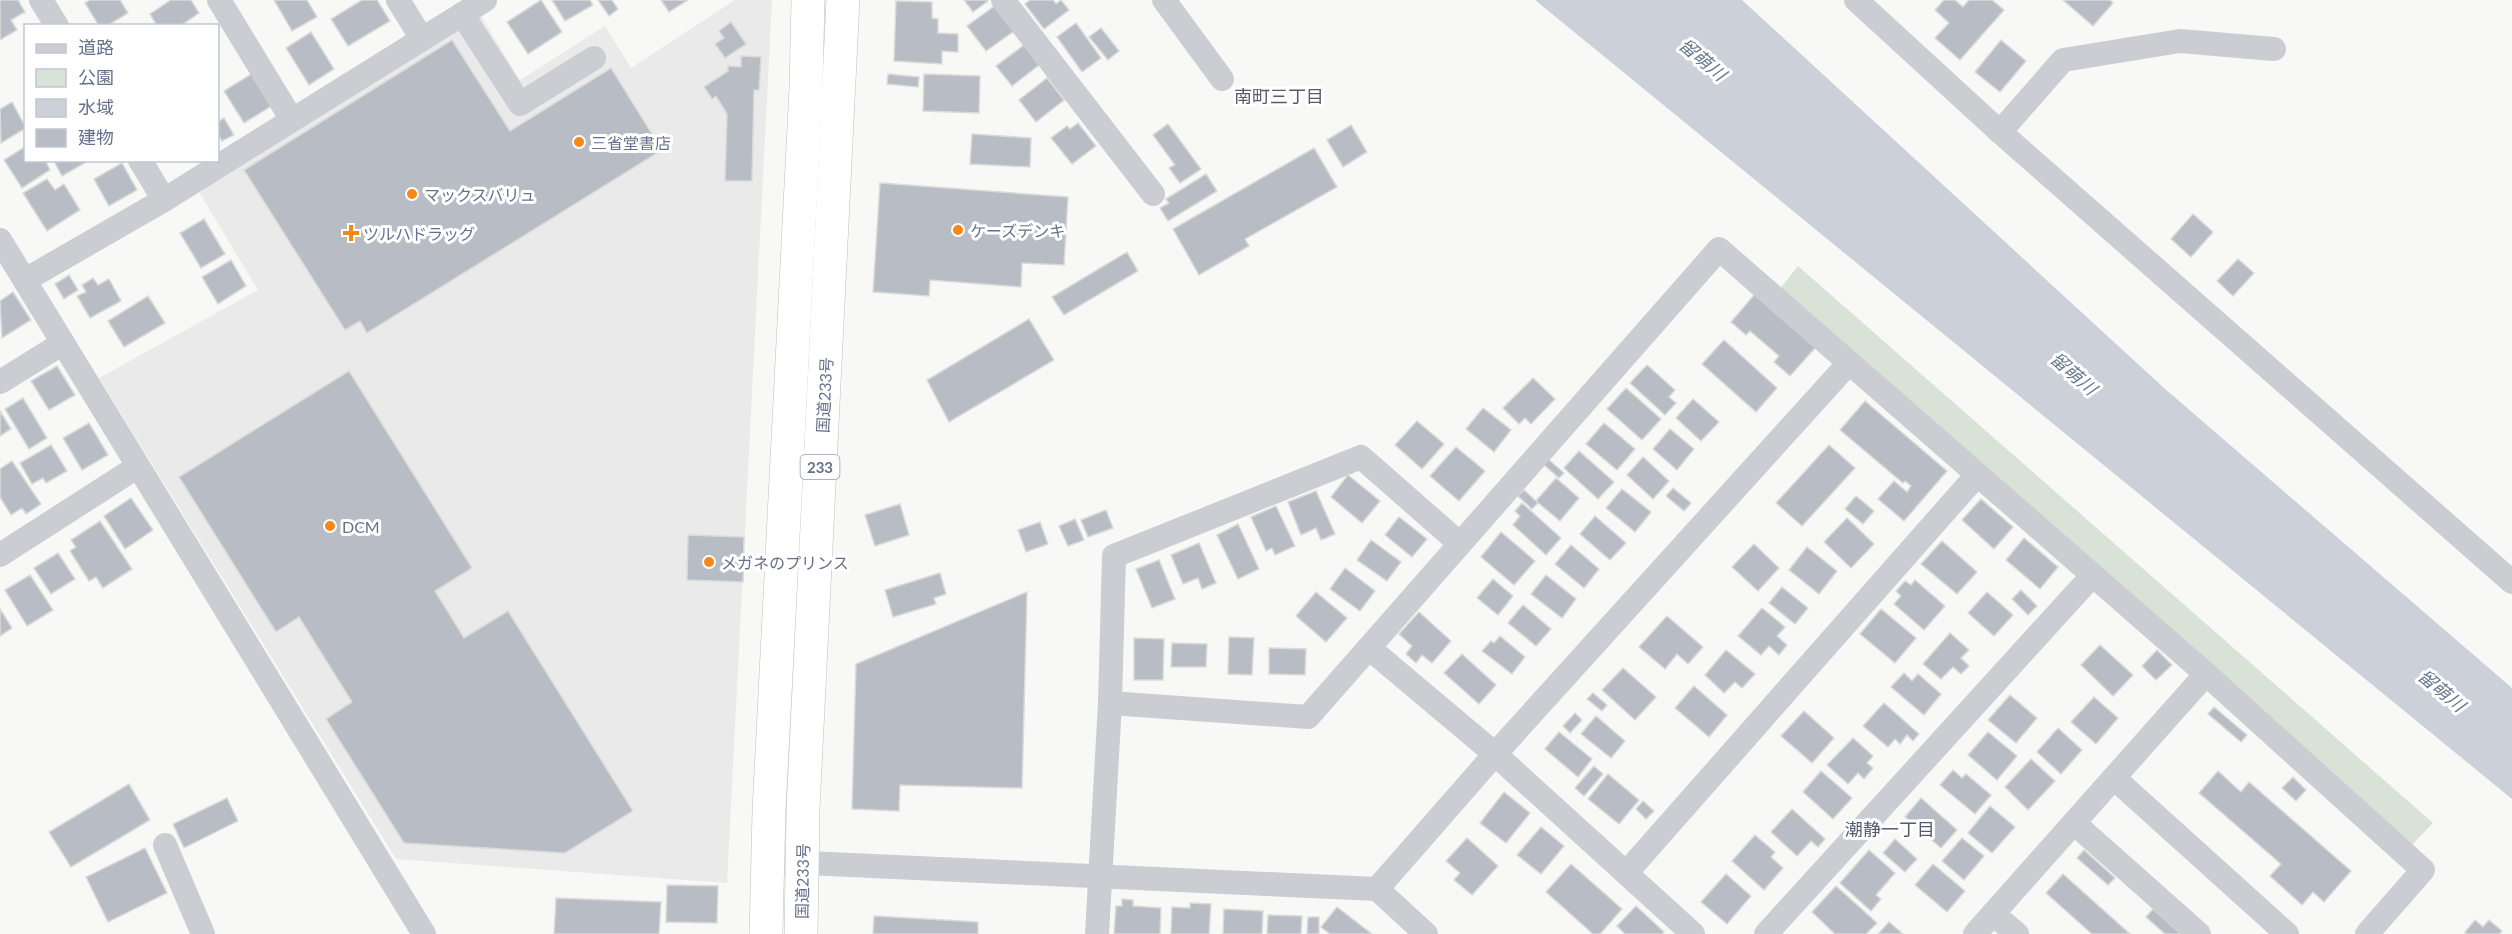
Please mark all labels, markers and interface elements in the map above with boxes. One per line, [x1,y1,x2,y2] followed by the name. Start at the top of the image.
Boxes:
[24,24,219,162] legend
[1675,33,1732,86] water label: 留萌川
[78,36,114,58] text: 道路
[78,66,114,88] text: 公園
[1234,85,1324,107] district label: 南町三丁目
[78,96,114,118] text: 水域
[78,126,114,148] text: 建物
[591,133,671,152] place label: 三省堂書店
[572,135,586,149] marker: 三省堂書店
[424,185,536,204] place label: マックスバリュ
[405,187,419,201] marker: マックスバリュ
[970,221,1065,240] place label: ケーズデンキ
[951,223,965,237] marker: ケーズデンキ
[363,224,475,243] place label: ツルハドラッグ
[344,226,358,240] marker: ツルハドラッグ
[2046,347,2103,400] water label: 留萌川
[813,357,835,433] street label: 国道233号
[800,455,840,479] road number: 233
[342,517,380,536] place label: DCM
[323,519,337,533] marker: DCM
[721,553,849,572] place label: メガネのプリンス
[702,555,716,569] marker: メガネのプリンス
[2414,664,2471,717] water label: 留萌川
[1845,818,1935,840] district label: 潮静一丁目
[792,843,812,919] street label: 国道233号

